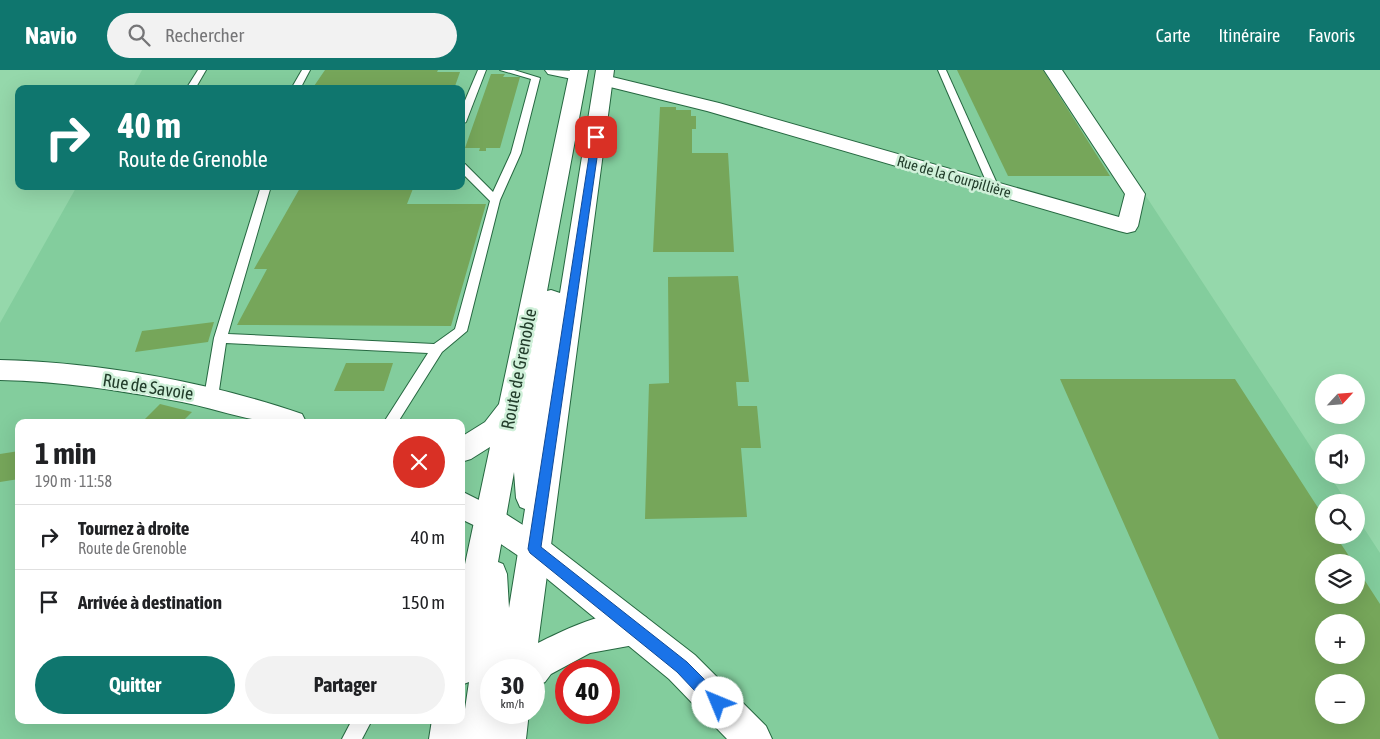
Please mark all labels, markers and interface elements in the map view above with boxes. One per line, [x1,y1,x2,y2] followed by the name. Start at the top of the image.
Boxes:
[107,13,457,58] search box
[125,21,153,49] icon: search
[25,22,77,49] text: Navio
[165,24,244,46] text: Rechercher
[1156,25,1190,46] text: Carte
[1218,25,1280,46] text: Itinéraire
[1308,25,1355,46] text: Favoris
[35,105,100,170] icon: right
[118,105,181,145] text: 40 m
[575,116,617,158] pin
[582,123,610,151] icon: arrive
[118,146,268,172] text: Route de Grenoble
[895,152,1013,201] street label: Rue de la Courpillière
[497,307,541,431] street label: Route de Grenoble
[101,369,195,404] street label: Rue de Savoie
[1315,374,1365,424] north arrow
[1315,374,1365,724] map controls
[1315,434,1365,484] button: sound
[35,436,96,470] text: 1 min
[393,436,445,488] button: close
[35,472,112,490] text: 190 m · 11:58
[1315,494,1365,544] button: search
[78,517,189,539] text: Tournez à droite
[35,523,63,551] icon: right
[411,526,445,548] text: 40 m
[78,539,187,557] text: Route de Grenoble
[1315,554,1365,604] button: layers
[35,588,63,616] icon: arrive
[78,591,222,613] text: Arrivée à destination
[402,591,445,613] text: 150 m
[1315,614,1365,664] button: +
[35,656,235,714] button: Quitter
[245,656,445,714] button: Partager
[555,659,620,724] speed limit sign: 40
[501,671,524,699] text: 30
[1315,674,1365,724] button: −
[691,676,743,728] position arrow
[501,697,524,711] text: km/h

